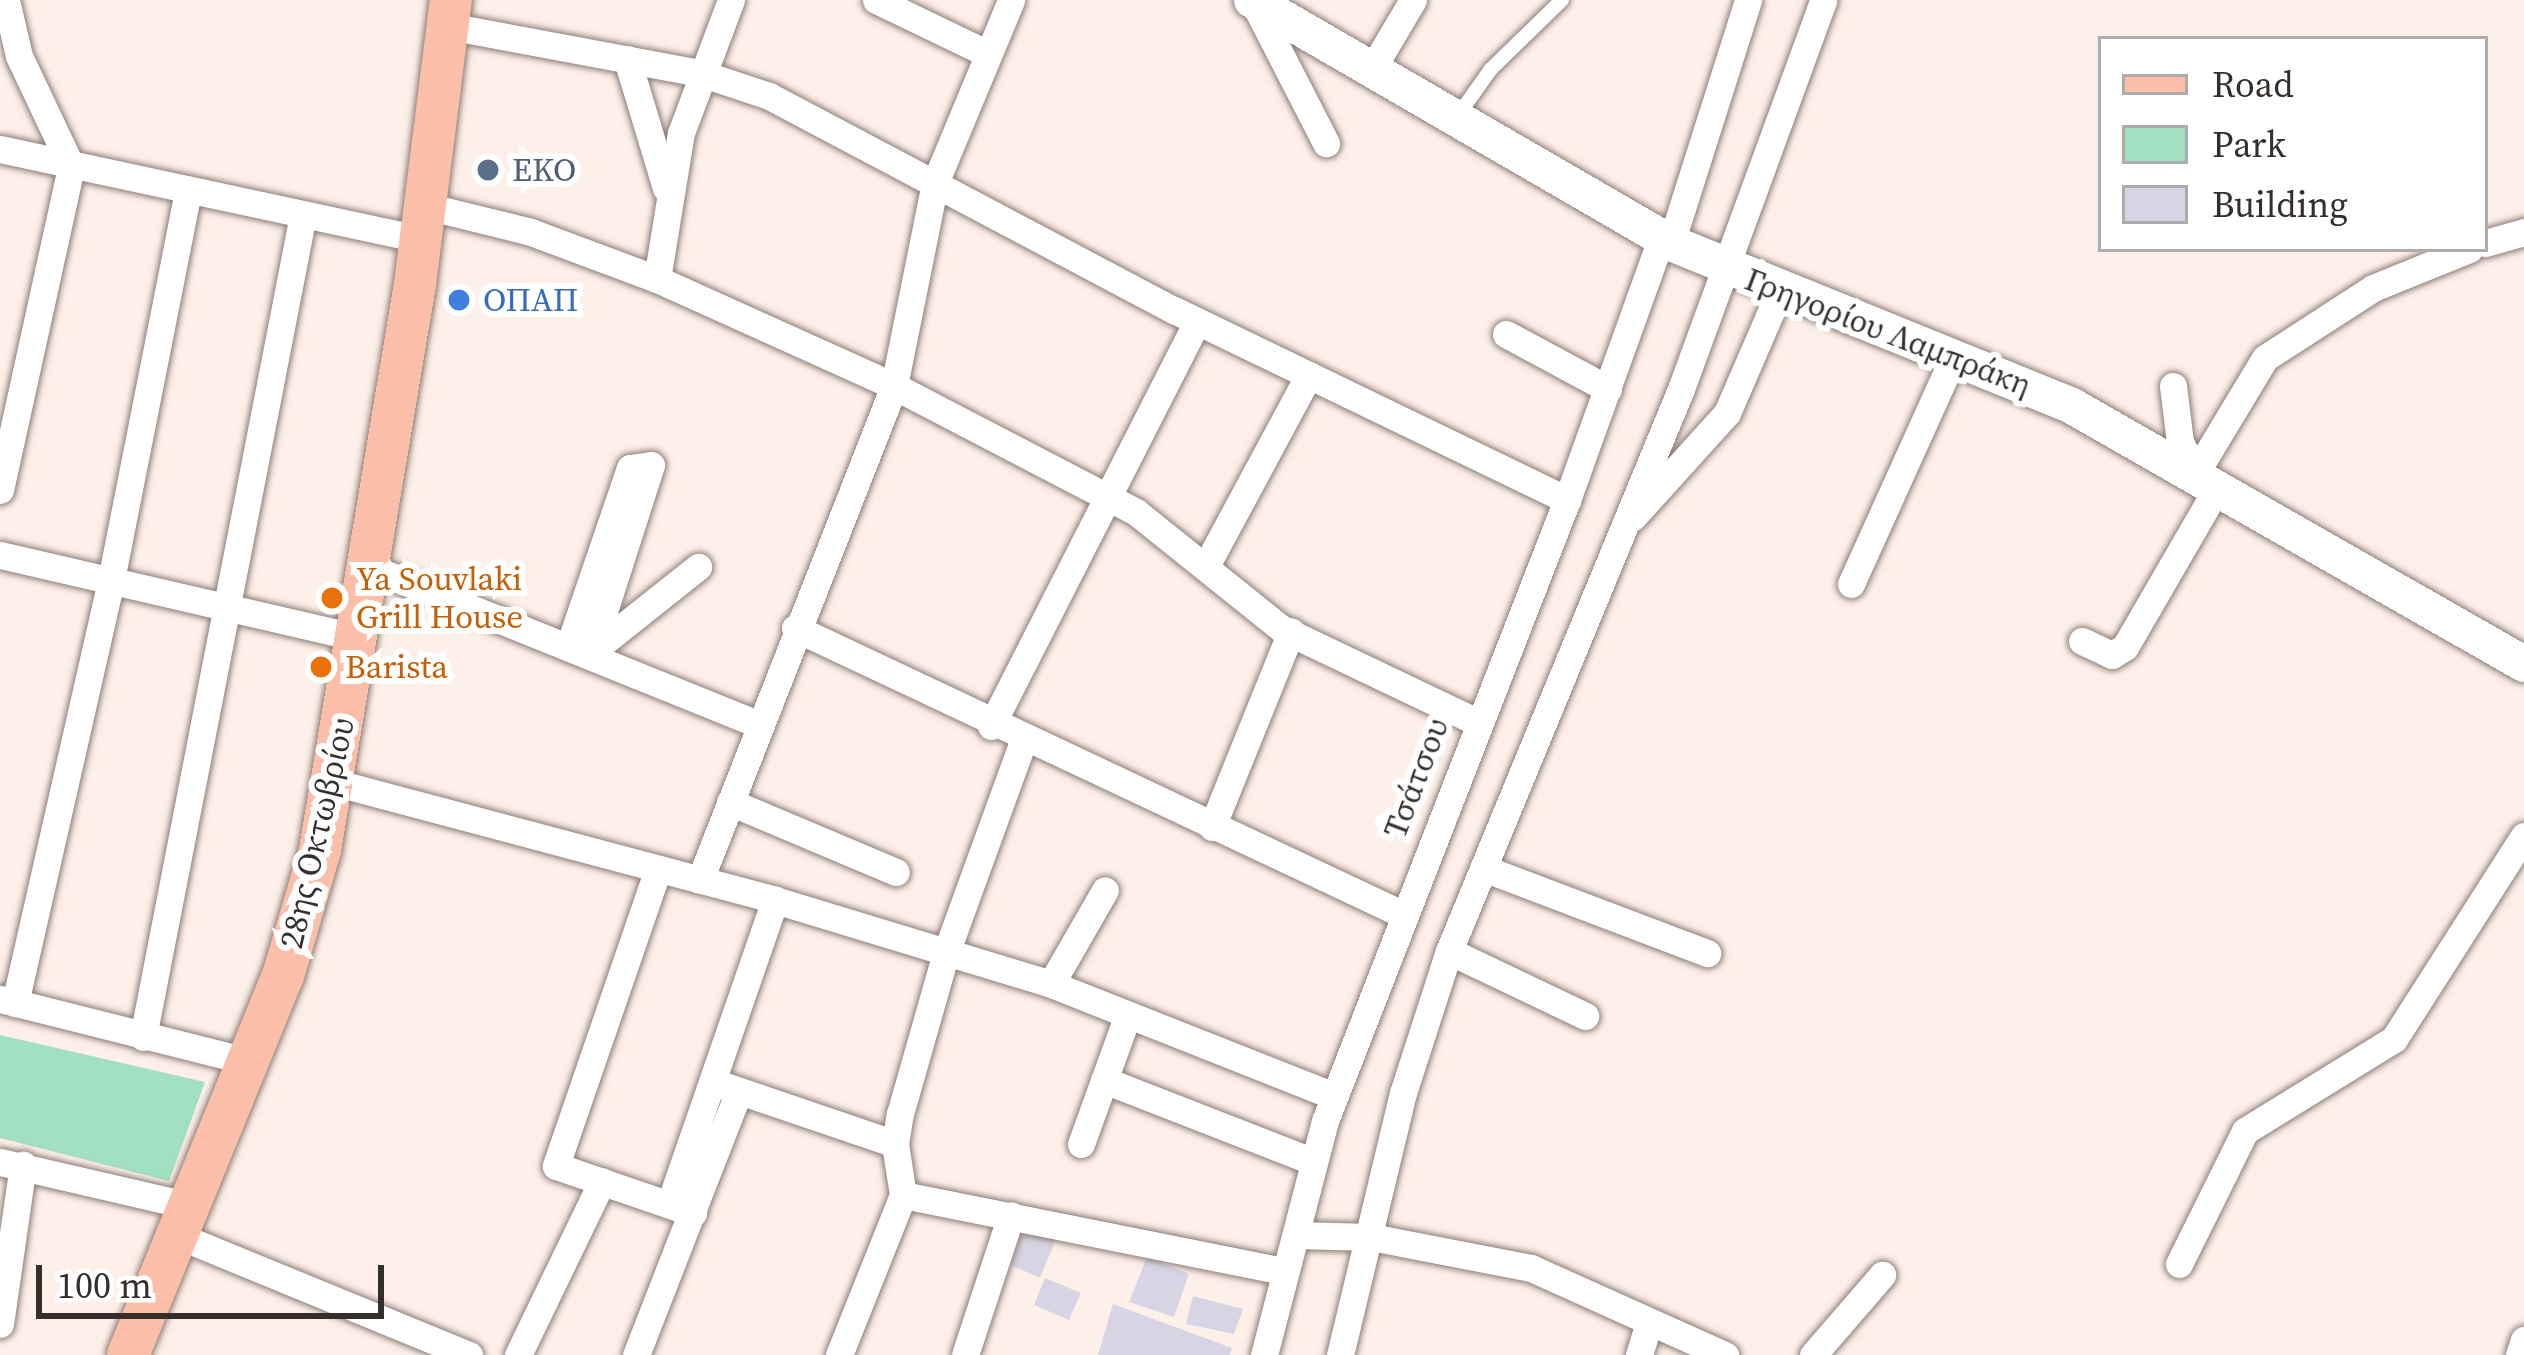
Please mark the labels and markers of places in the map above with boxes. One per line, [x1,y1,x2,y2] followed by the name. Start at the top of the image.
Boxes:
[512,150,576,190] place label: EKO
[475,157,501,183] marker: EKO
[483,280,578,320] place label: ΟΠΑΠ
[446,287,472,313] marker: ΟΠΑΠ
[356,559,523,637] place label: Ya Souvlaki Grill House
[319,585,345,611] marker: Ya Souvlaki Grill House
[345,647,448,687] place label: Barista
[308,654,334,680] marker: Barista

